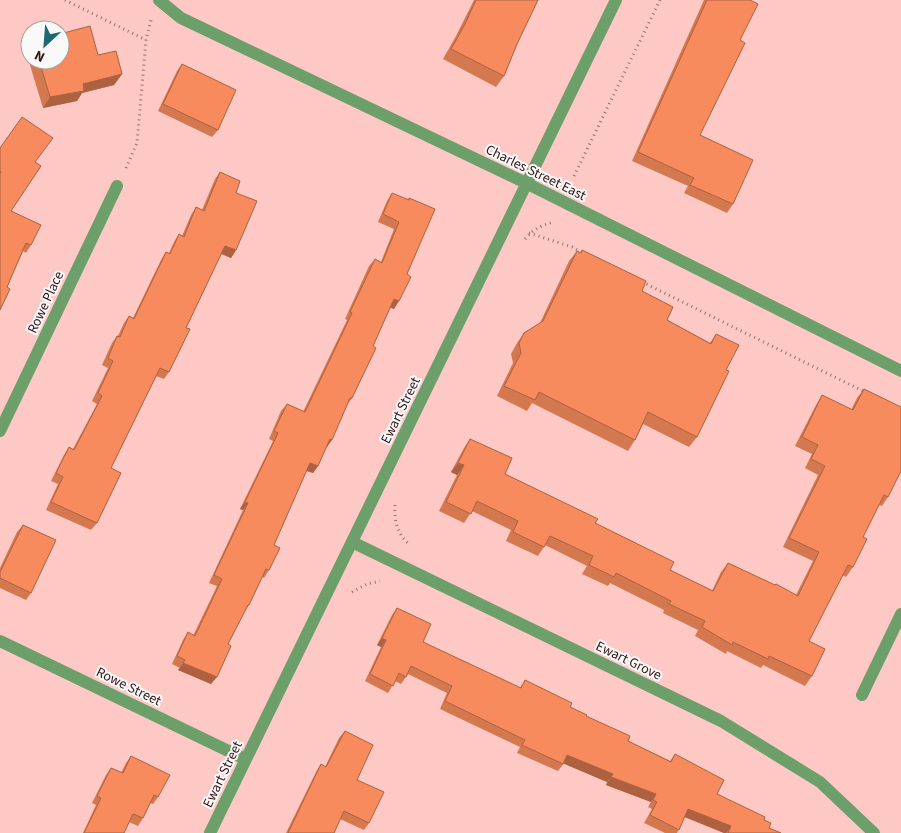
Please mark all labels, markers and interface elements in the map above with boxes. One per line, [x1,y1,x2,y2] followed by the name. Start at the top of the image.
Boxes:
[20,20,70,70] north arrow
[31,45,48,67] text: N
[482,140,589,206] street label: Charles Street East
[23,268,69,337] street label: Rowe Place
[376,374,426,447] street label: Ewart Street
[592,636,665,685] street label: Ewart Grove
[93,663,165,711] street label: Rowe Street
[198,738,248,811] street label: Ewart Street

